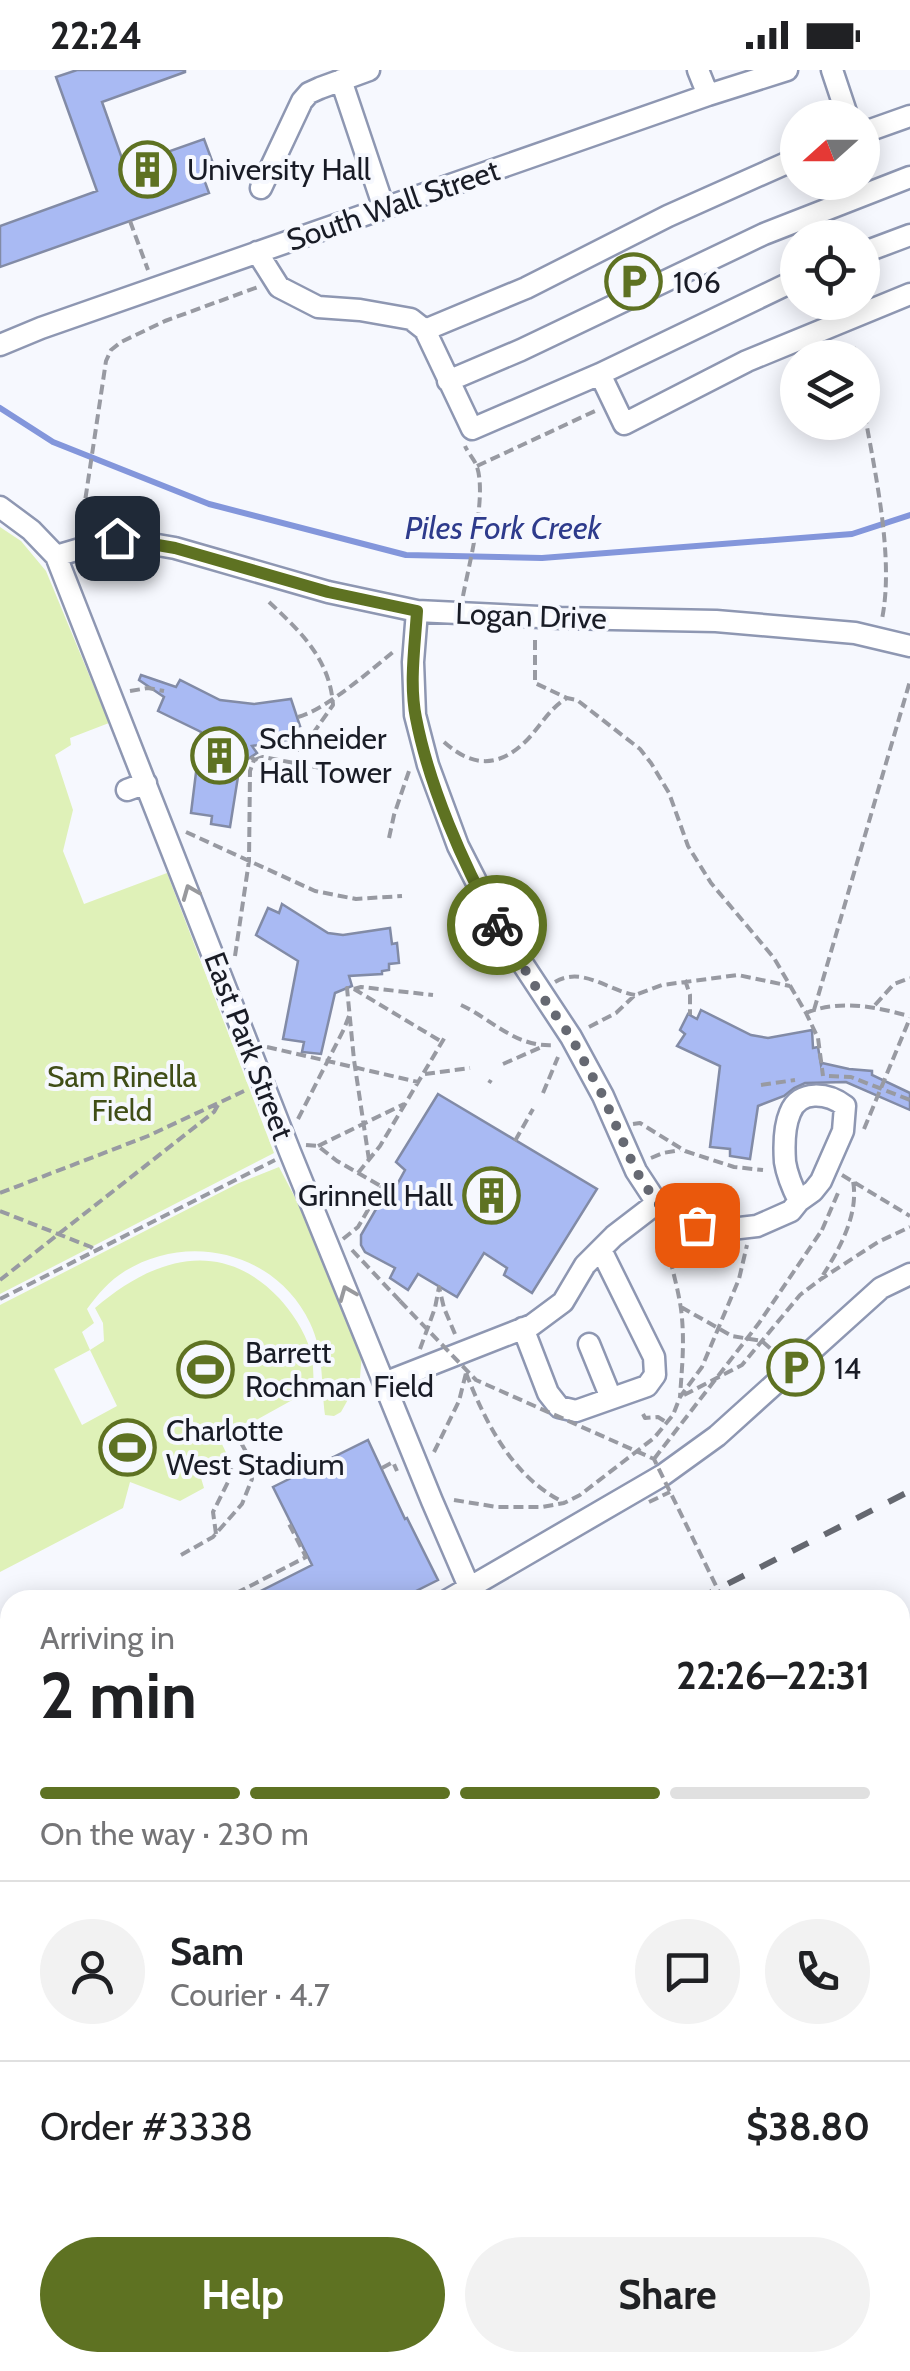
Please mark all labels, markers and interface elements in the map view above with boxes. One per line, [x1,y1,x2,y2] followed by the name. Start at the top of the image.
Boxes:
[50,12,142,59] text: 22:24
[780,100,880,200] north arrow
[780,100,880,440] map controls
[118,139,178,199] building icon: University Hall
[187,151,371,188] place label: University Hall
[282,151,504,259] street label: South Wall Street
[780,220,880,320] button: locate
[604,252,664,312] parking icon: 106
[673,264,721,301] place label: 106
[780,340,880,440] button: layers
[75,496,160,581] pin
[405,508,603,547] water label: Piles Fork Creek
[90,511,145,566] icon: home
[455,595,607,637] street label: Logan Drive
[259,720,392,791] place label: Schneider Hall Tower
[190,725,250,785] building icon: Schneider Hall Tower
[447,875,547,975] courier
[181,885,201,902] one-way arrow
[470,898,525,953] icon: bike
[196,947,302,1145] street label: East Park Street
[47,1058,198,1129] park label: Sam Rinella Field
[462,1165,522,1225] building icon: Grinnell Hall
[298,1177,453,1214] place label: Grinnell Hall
[655,1183,740,1268] pin
[670,1198,725,1253] icon: bag
[339,1285,359,1303] one-way arrow
[245,1334,434,1405] place label: Barrett Rochman Field
[765,1338,825,1398] parking icon: 14
[176,1339,236,1399] sports icon: Barrett Rochman Field
[834,1350,861,1387] place label: 14
[166,1412,344,1483] place label: Charlotte West Stadium
[97,1417,157,1477] sports icon: Charlotte West Stadium
[40,1618,175,1657] text: Arriving in
[676,1652,870,1699] text: 22:26–22:31
[40,1655,197,1734] text: 2 min
[40,1814,309,1853] text: On the way · 230 m
[40,1919,145,2024] button: person
[635,1919,740,2024] button: chat
[765,1919,870,2024] button: phone
[170,1928,244,1975] text: Sam
[170,1975,330,2014] text: Courier · 4.7
[40,2103,253,2150] text: Order #3338
[746,2103,870,2150] text: $38.80
[40,2237,445,2352] button: Help
[465,2237,870,2352] button: Share

